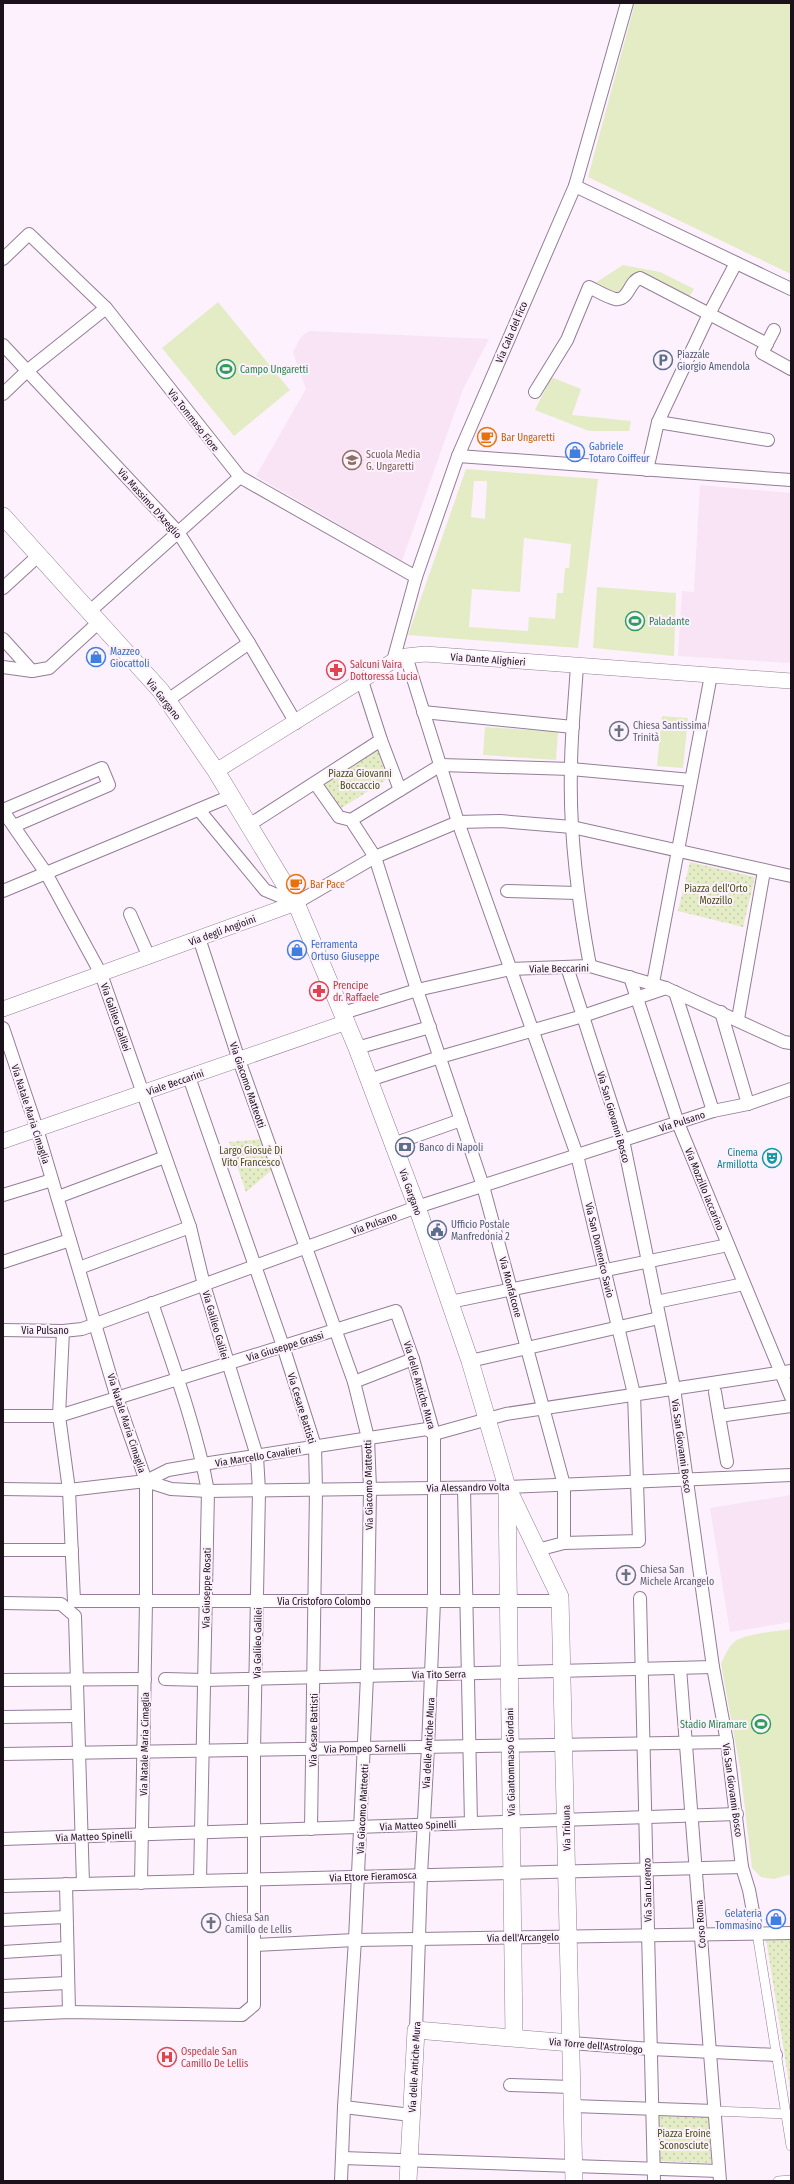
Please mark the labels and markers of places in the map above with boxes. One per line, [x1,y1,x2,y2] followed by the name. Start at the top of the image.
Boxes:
[652,349,674,371] parking icon: Piazzale Giorgio Amendola
[677,349,750,373] place label: Piazzale Giorgio Amendola
[215,358,237,380] sports icon: Campo Ungaretti
[240,364,308,376] place label: Campo Ungaretti
[476,426,498,448] cafe icon: Bar Ungaretti
[501,432,555,444] place label: Bar Ungaretti
[564,441,586,463] shop icon: Gabriele Totaro Coiffeur
[589,441,650,465] place label: Gabriele Totaro Coiffeur
[341,449,363,471] school or university icon: Scuola Media G. Ungaretti
[366,449,420,473] place label: Scuola Media G. Ungaretti
[624,610,646,632] sports icon: Paladante
[649,616,690,628] place label: Paladante
[85,646,107,668] shop icon: Mazzeo Giocattoli
[110,646,149,670] place label: Mazzeo Giocattoli
[325,659,347,681] pharmacy icon: Salcuni Vaira Dottoressa Lucia
[350,659,418,683] place label: Salcuni Vaira Dottoressa Lucia
[608,720,630,742] church icon: Chiesa Santissima Trinità
[633,720,707,744] place label: Chiesa Santissima Trinità
[285,873,307,895] cafe icon: Bar Pace
[310,879,345,891] place label: Bar Pace
[286,939,308,961] shop icon: Ferramenta Ortuso Giuseppe
[311,939,379,963] place label: Ferramenta Ortuso Giuseppe
[308,980,330,1002] pharmacy icon: Prencipe dr. Raffaele
[333,980,379,1004] place label: Prencipe dr. Raffaele
[394,1136,416,1158] bank icon: Banco di Napoli
[419,1142,483,1154] place label: Banco di Napoli
[717,1147,758,1171] place label: Cinema Armillotta
[761,1147,783,1169] theatre icon: Cinema Armillotta
[426,1219,448,1241] public building icon: Ufficio Postale Manfredonia 2
[451,1219,510,1243] place label: Ufficio Postale Manfredonia 2
[615,1564,637,1586] church icon: Chiesa San Michele Arcangelo
[640,1564,714,1588] place label: Chiesa San Michele Arcangelo
[750,1713,772,1735] sports icon: Stadio Miramare
[680,1719,747,1731] place label: Stadio Miramare
[715,1908,762,1932] place label: Gelateria Tommasino
[765,1908,787,1930] shop icon: Gelateria Tommasino
[200,1912,222,1934] church icon: Chiesa San Camillo de Lellis
[225,1912,292,1936] place label: Chiesa San Camillo de Lellis
[156,2046,178,2068] hospital icon: Ospedale San Camillo De Lellis
[181,2046,248,2070] place label: Ospedale San Camillo De Lellis

